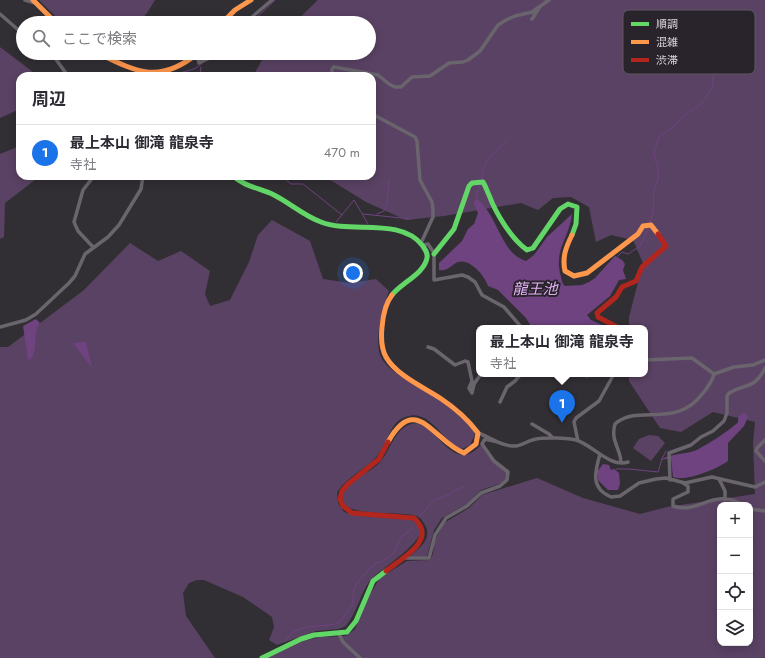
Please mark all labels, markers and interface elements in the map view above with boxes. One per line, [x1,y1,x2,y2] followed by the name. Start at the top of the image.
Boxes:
[623,10,755,74] legend
[16,16,376,60] search box
[656,16,678,32] text: 順調
[30,27,52,49] icon: search
[62,28,137,50] text: ここで検索
[656,34,678,50] text: 混雑
[656,52,678,68] text: 渋滞
[32,87,66,111] text: 周辺
[70,132,214,154] text: 最上本山 御滝 龍泉寺
[42,143,48,162] text: 1
[324,143,360,162] text: 470 m
[70,155,96,174] text: 寺社
[343,263,363,283] your location
[512,278,559,300] water label: 龍王池
[476,325,648,377] popup
[490,331,634,353] text: 最上本山 御滝 龍泉寺
[490,354,516,373] text: 寺社
[549,390,575,423] pin: 1
[717,502,753,646] map controls
[717,502,753,538] button: +
[717,538,753,574] button: −
[717,574,753,610] button: locate
[717,610,753,646] button: layers

